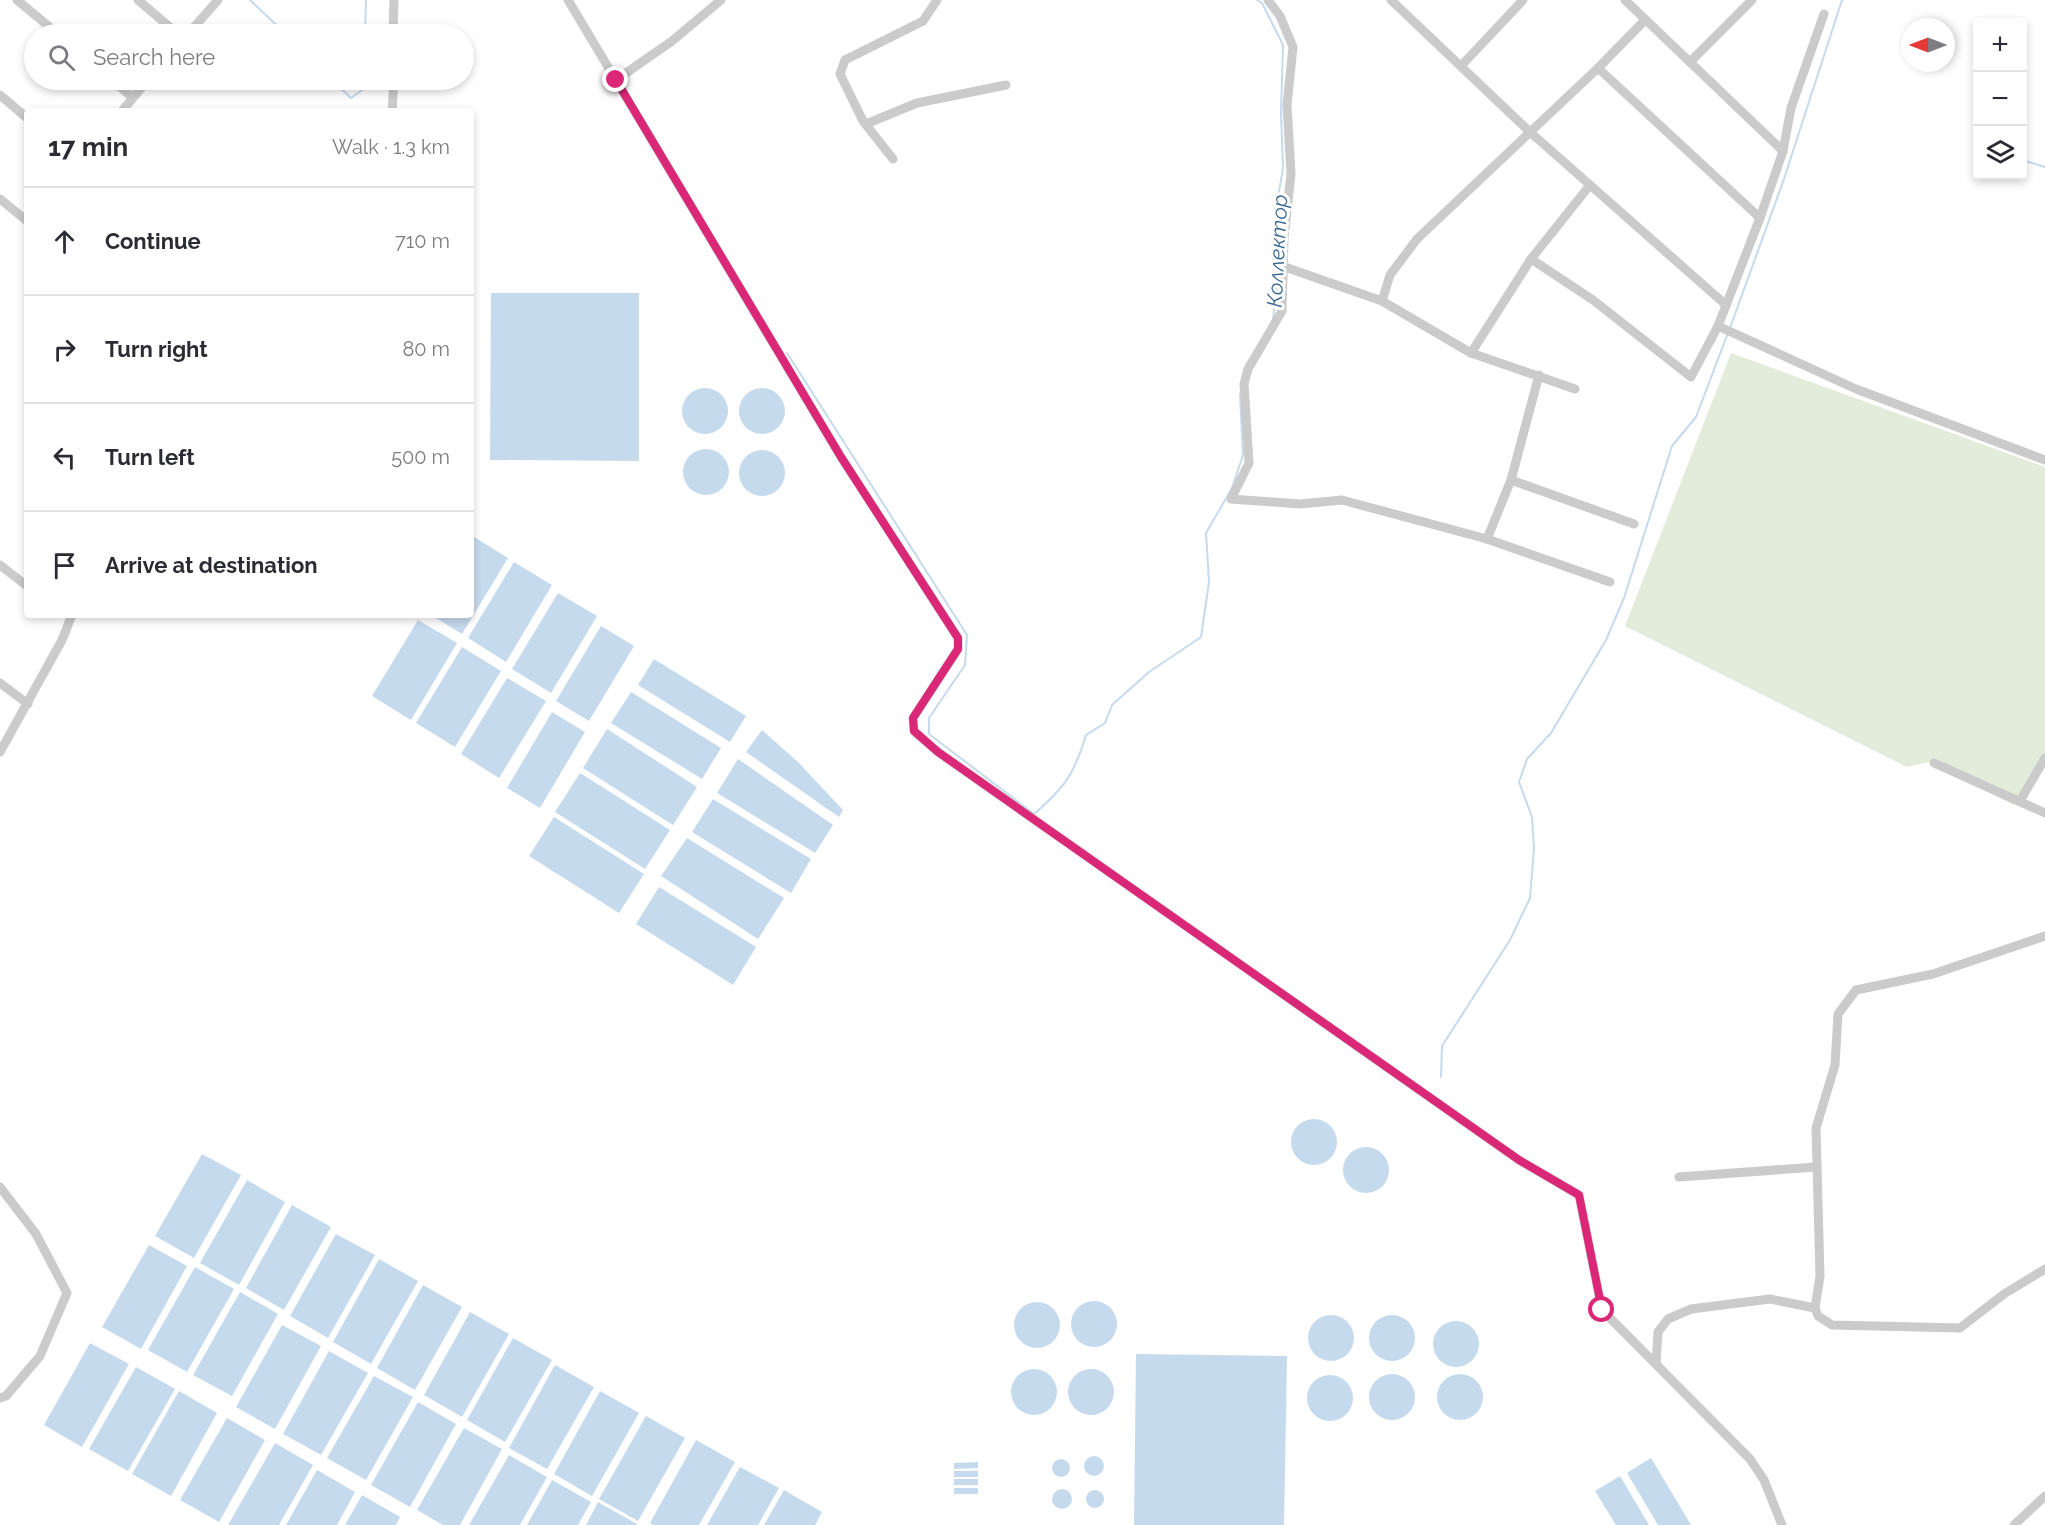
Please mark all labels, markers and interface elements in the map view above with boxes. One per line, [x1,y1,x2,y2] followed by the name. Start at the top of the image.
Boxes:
[1901,18,1955,72] north arrow
[1973,18,2027,180] map controls
[1973,18,2027,72] button: +
[24,24,474,90] search box
[45,41,78,74] icon: search
[93,44,215,70] text: Search here
[602,66,628,92] route end
[1973,72,2027,126] button: −
[1973,126,2027,180] button: layers
[48,132,128,162] text: 17 min
[332,135,450,159] text: Walk · 1.3 km
[1262,194,1292,308] water label: Коллектор
[48,225,81,258] icon: ahead
[105,228,201,254] text: Continue
[395,229,450,253] text: 710 m
[48,333,81,366] icon: right
[105,336,208,362] text: Turn right
[402,337,450,361] text: 80 m
[48,441,81,474] icon: left
[105,444,195,470] text: Turn left
[391,445,450,469] text: 500 m
[48,549,81,582] icon: arrive
[105,552,318,578] text: Arrive at destination
[1588,1296,1614,1322] route start

